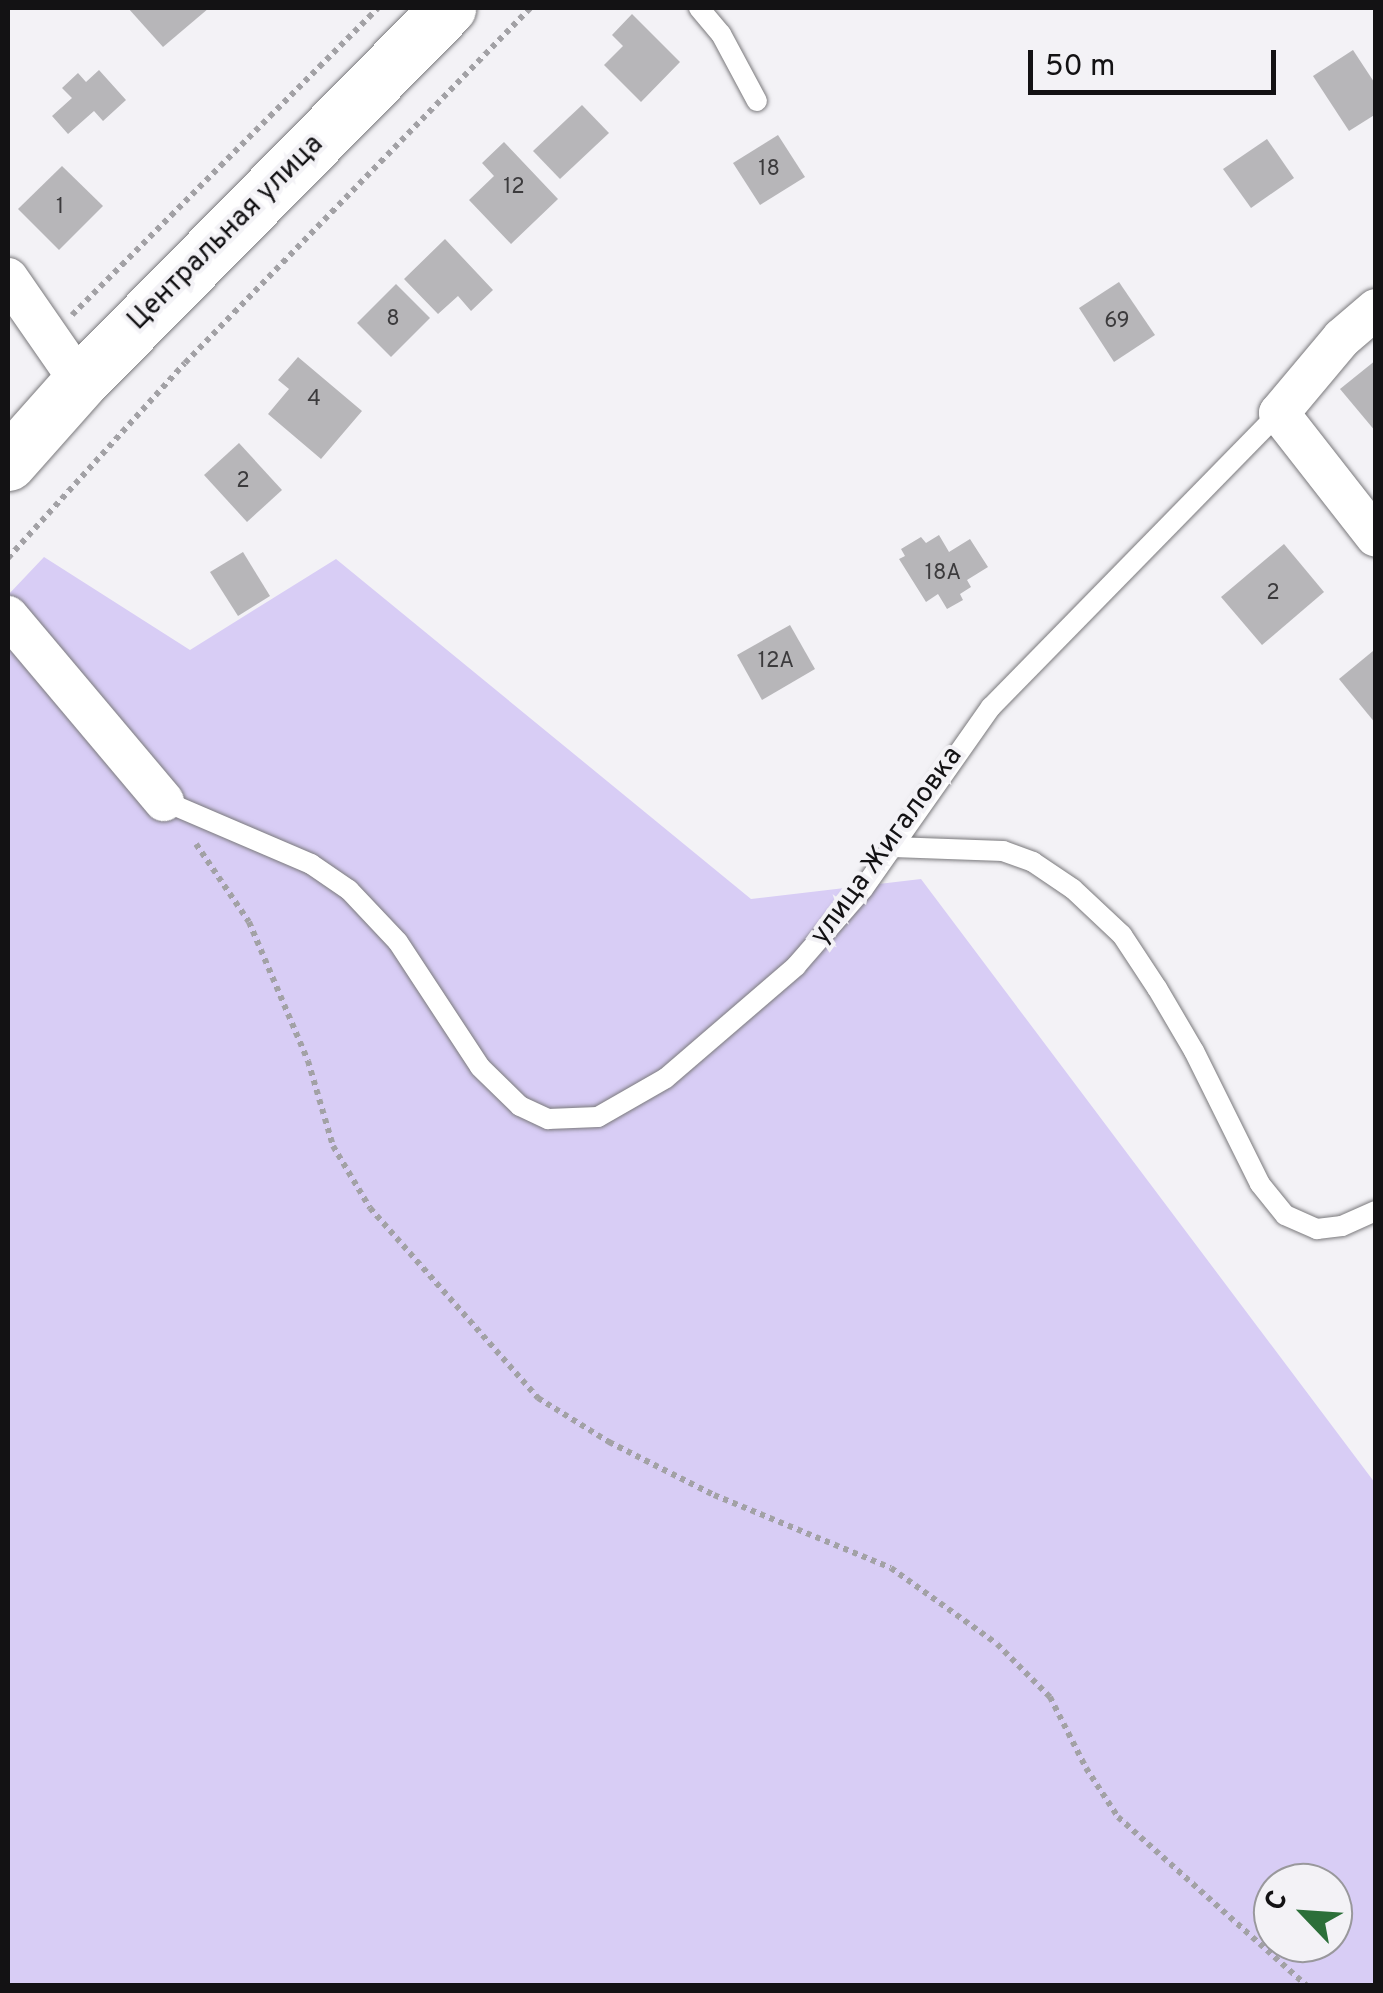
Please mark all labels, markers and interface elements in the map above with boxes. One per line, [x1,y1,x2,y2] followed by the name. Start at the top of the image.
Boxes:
[1033,30,1280,92] scale bar
[1045,49,1115,86] text: 50 m
[121,128,331,338] street label: Центральная улица
[758,157,780,183] house number: 18
[503,175,525,201] house number: 12
[56,195,64,221] house number: 1
[386,307,400,333] house number: 8
[1104,309,1130,335] house number: 69
[307,387,321,413] house number: 4
[236,469,250,495] house number: 2
[925,561,961,587] house number: 18А
[1266,581,1280,607] house number: 2
[758,649,794,675] house number: 12А
[804,740,970,952] street label: улица Жигаловка
[1253,1863,1353,1963] north arrow
[1258,1885,1298,1917] text: С

